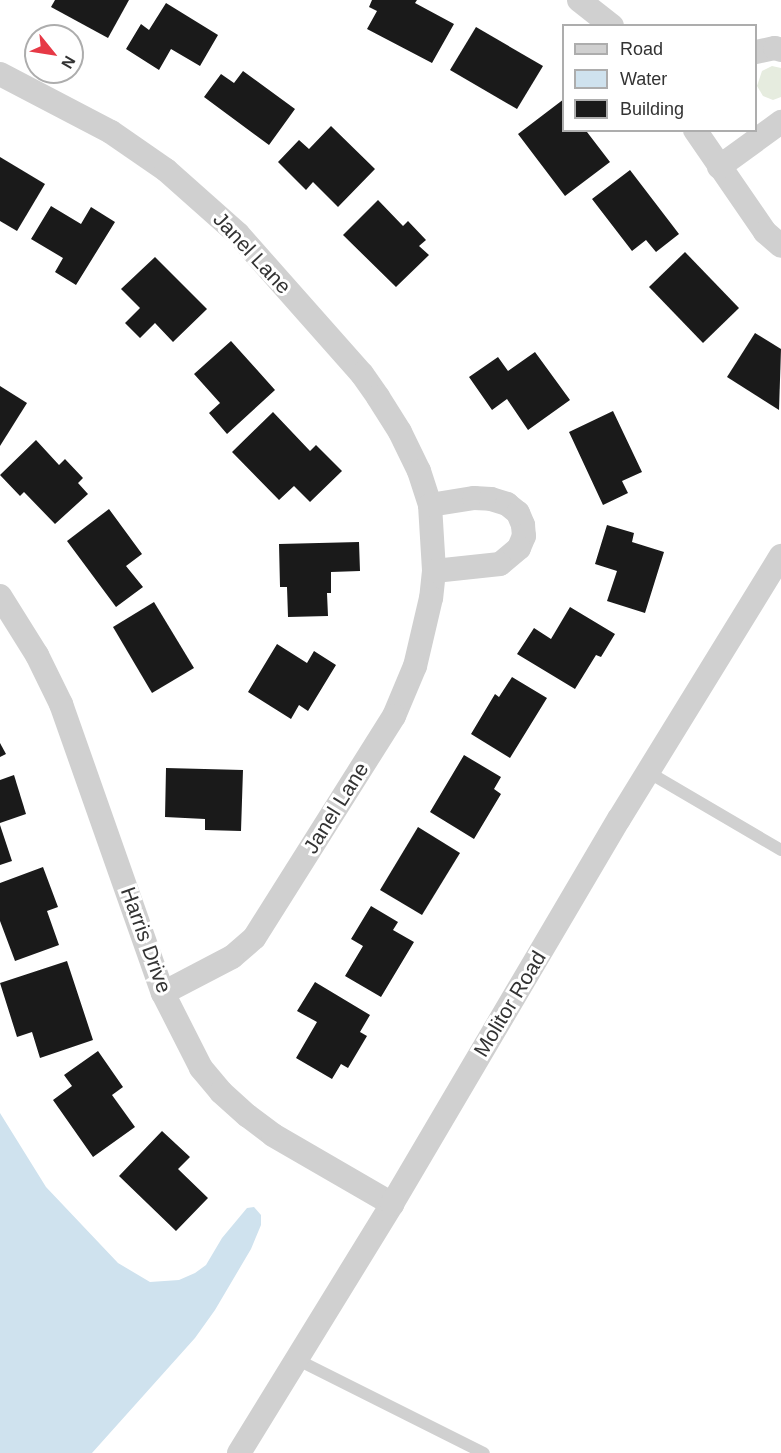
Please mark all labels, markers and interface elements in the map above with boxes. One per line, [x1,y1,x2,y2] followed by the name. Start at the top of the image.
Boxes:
[24,24,84,84] north arrow
[562,24,757,132] legend
[620,39,663,59] text: Road
[58,53,79,72] text: N
[620,69,667,89] text: Water
[620,99,684,119] text: Building
[208,207,296,299] street label: Janel Lane
[298,758,374,858] street label: Janel Lane
[115,884,177,996] street label: Harris Drive
[469,946,551,1062] street label: Molitor Road

